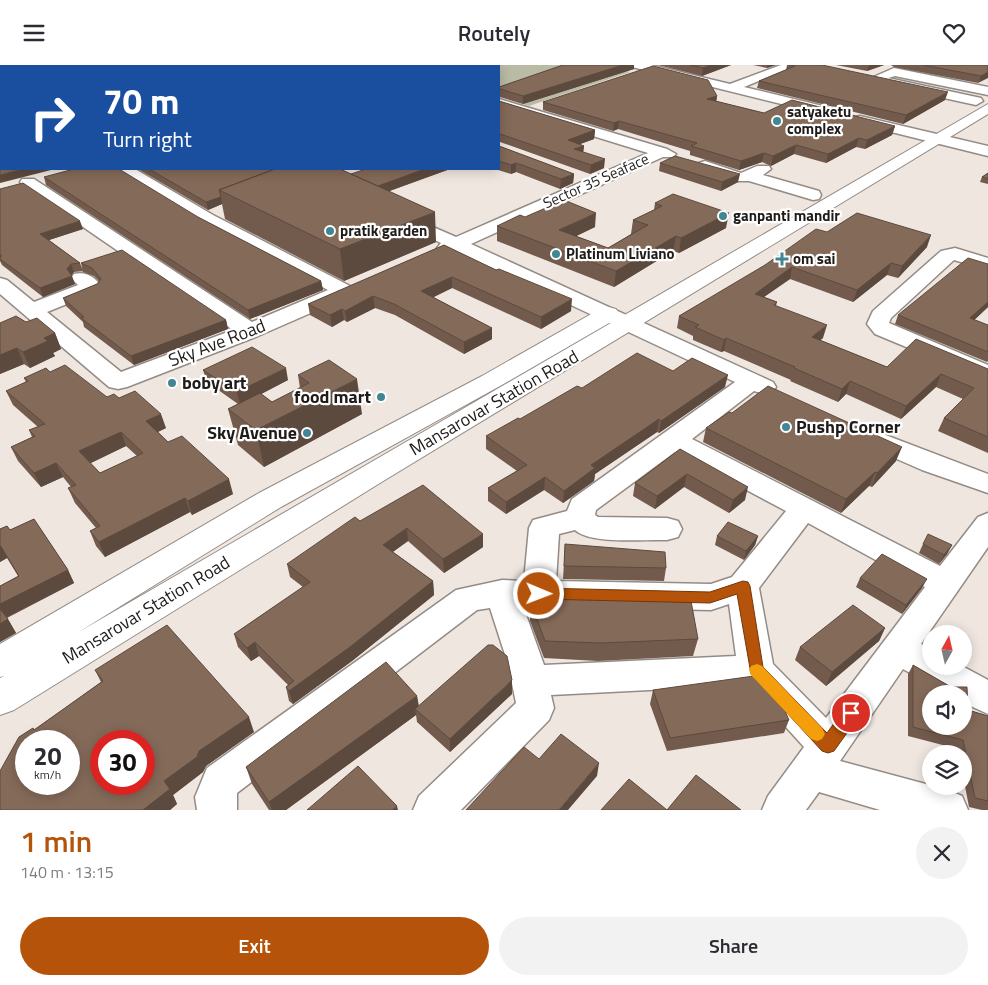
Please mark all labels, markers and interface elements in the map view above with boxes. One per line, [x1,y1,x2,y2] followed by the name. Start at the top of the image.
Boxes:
[458,16,530,50] text: Routely
[20,19,48,47] icon: menu
[940,19,968,47] icon: heart
[103,74,179,128] text: 70 m
[20,85,85,150] icon: right
[787,100,851,140] place label: satyaketu complex
[771,115,783,127] marker: satyaketu complex
[103,122,192,156] text: Turn right
[539,147,652,214] street label: Sector 35 Seaface
[733,204,840,227] place label: ganpanti mandir
[717,210,729,222] marker: ganpanti mandir
[340,219,427,242] place label: pratik garden
[324,225,336,237] marker: pratik garden
[566,242,675,265] place label: Platinum Liviano
[793,247,835,270] place label: om sai
[550,248,562,260] marker: Platinum Liviano
[775,252,789,266] marker: om sai
[164,312,269,373] street label: Sky Ave Road
[404,343,583,462] street label: Mansarovar Station Road
[182,369,247,396] place label: boby art
[166,377,178,389] marker: boby art
[294,383,371,410] place label: food mart
[375,391,387,403] marker: food mart
[796,413,901,440] place label: Pushp Corner
[207,419,297,446] place label: Sky Avenue
[780,421,792,433] marker: Pushp Corner
[301,427,313,439] marker: Sky Avenue
[57,549,235,670] street label: Mansarovar Station Road
[512,567,564,619] position arrow
[922,625,972,675] north arrow
[922,625,972,795] map controls
[922,685,972,735] button: sound
[830,692,872,734] pin
[837,699,865,727] icon: arrive
[90,730,155,795] speed limit sign: 30
[33,737,62,775] text: 20
[922,745,972,795] button: layers
[34,765,61,784] text: km/h
[20,818,92,864] text: 1 min
[916,827,968,879] button: close
[20,860,114,884] text: 140 m · 13:15
[20,917,489,975] button: Exit
[499,917,968,975] button: Share

